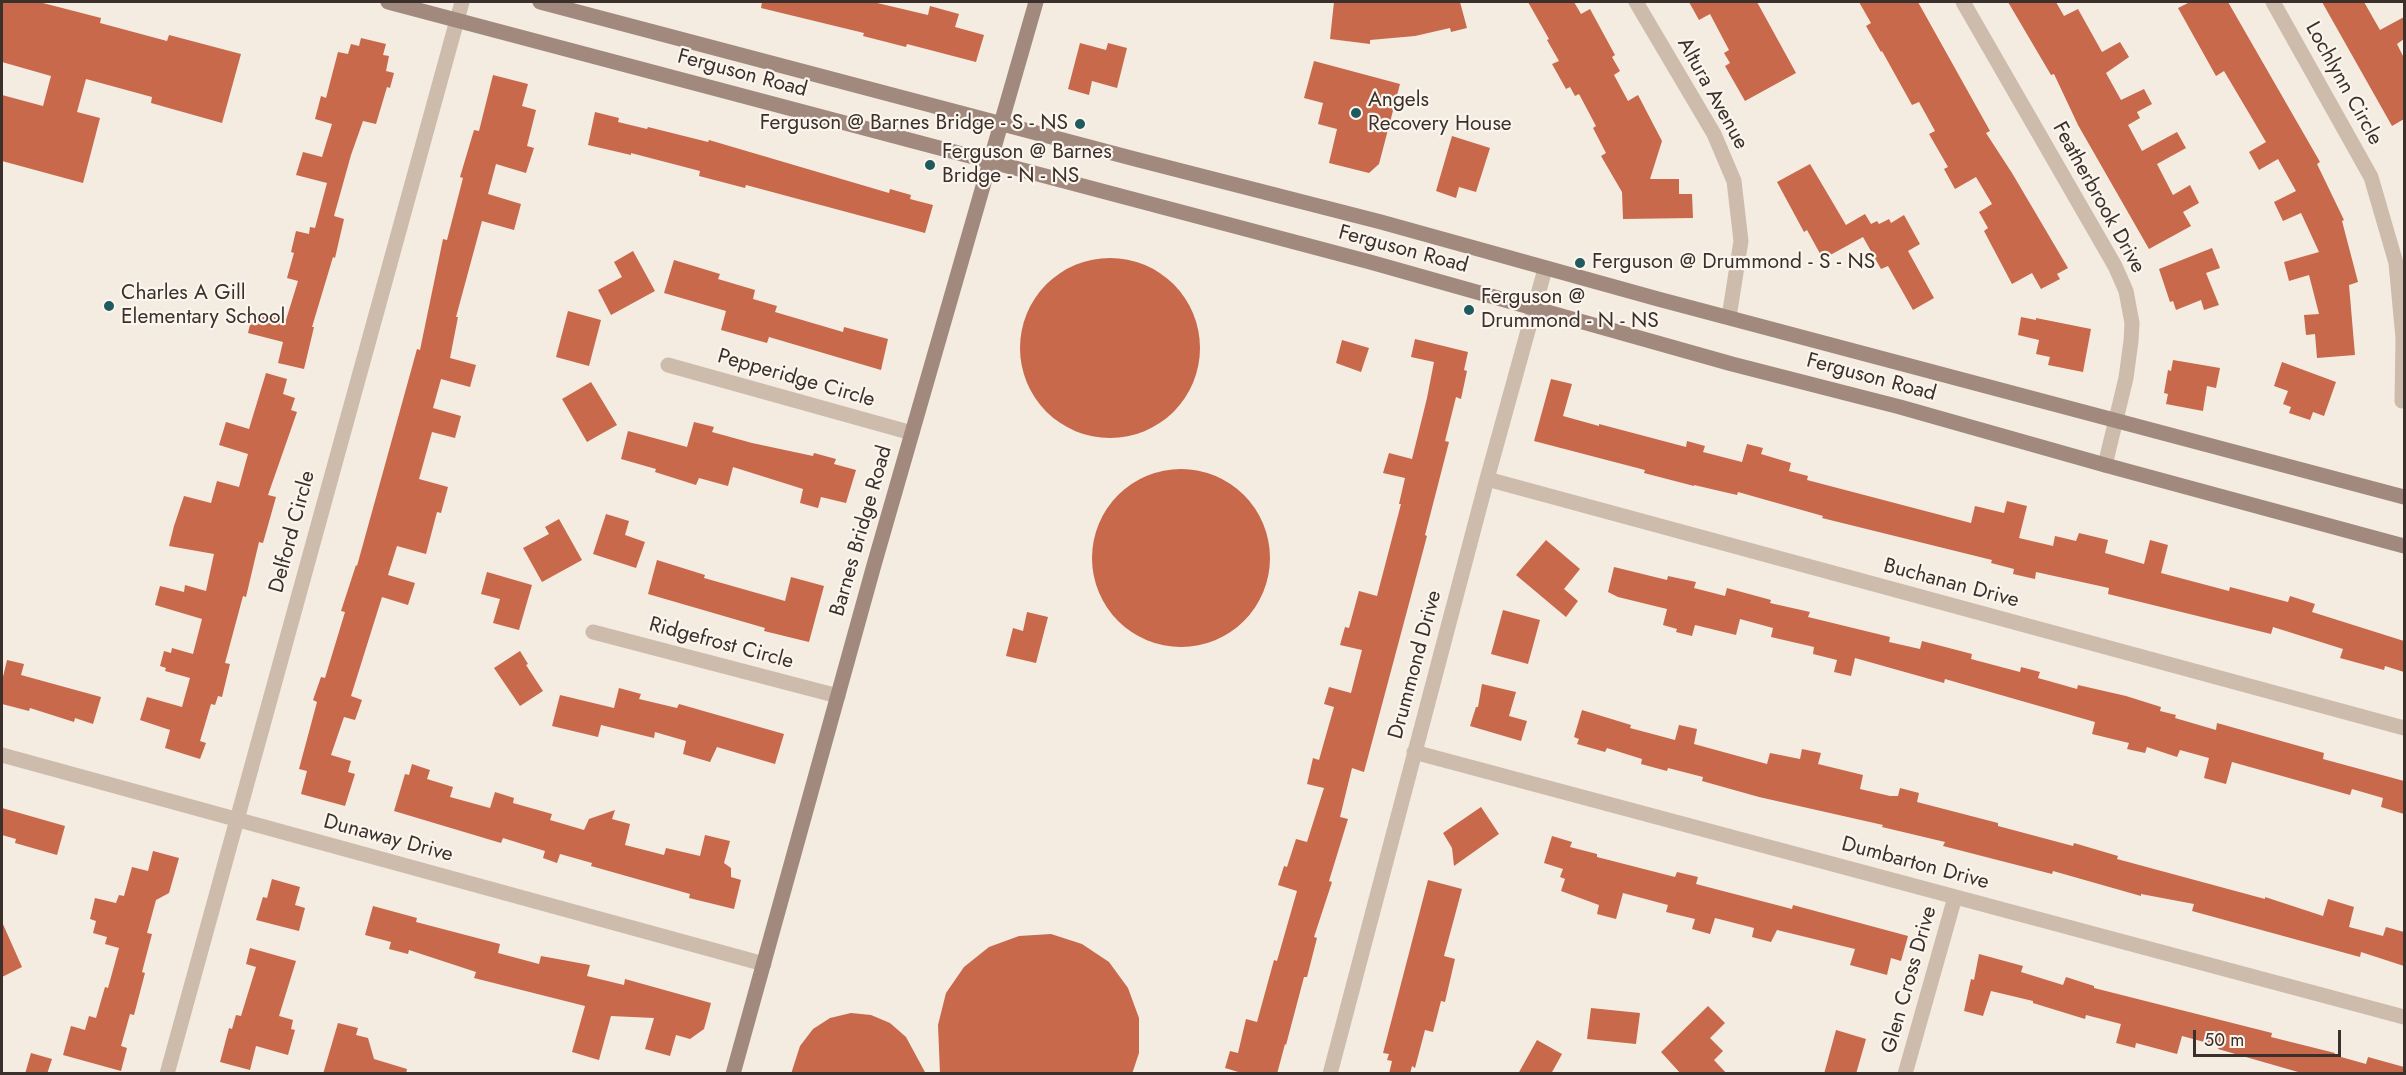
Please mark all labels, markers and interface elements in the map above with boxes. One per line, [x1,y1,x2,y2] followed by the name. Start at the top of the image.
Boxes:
[2299,18,2387,150] street label: Lochlynn Circle
[1671,34,1753,154] street label: Altura Avenue
[674,45,810,103] street label: Ferguson Road
[1368,88,1512,138] place label: Angels Recovery House
[1349,106,1363,120] marker: Angels Recovery House
[760,111,1068,137] place label: Ferguson @ Barnes Bridge - S - NS
[1073,117,1087,131] marker: Ferguson @ Barnes Bridge - S - NS
[2046,118,2150,278] street label: Featherbrook Drive
[942,140,1112,190] place label: Ferguson @ Barnes Bridge - N - NS
[923,158,937,172] marker: Ferguson @ Barnes Bridge - N - NS
[1335,221,1471,279] street label: Ferguson Road
[1592,250,1875,276] place label: Ferguson @ Drummond - S - NS
[1573,256,1587,270] marker: Ferguson @ Drummond - S - NS
[121,281,285,331] place label: Charles A Gill Elementary School
[1481,285,1659,335] place label: Ferguson @ Drummond - N - NS
[102,299,116,313] marker: Charles A Gill Elementary School
[1462,303,1476,317] marker: Ferguson @ Drummond - N - NS
[714,344,878,414] street label: Pepperidge Circle
[1803,349,1939,407] street label: Ferguson Road
[826,443,898,619] street label: Barnes Bridge Road
[265,468,321,596] street label: Delford Circle
[1881,554,2021,614] street label: Buchanan Drive
[1384,588,1448,742] street label: Drummond Drive
[646,613,796,675] street label: Ridgefrost Circle
[321,810,455,868] street label: Dunaway Drive
[1839,832,1991,896] street label: Dumbarton Drive
[1877,904,1943,1056] street label: Glen Cross Drive
[2196,1018,2344,1056] scale bar
[2204,1027,2244,1053] text: 50 m

